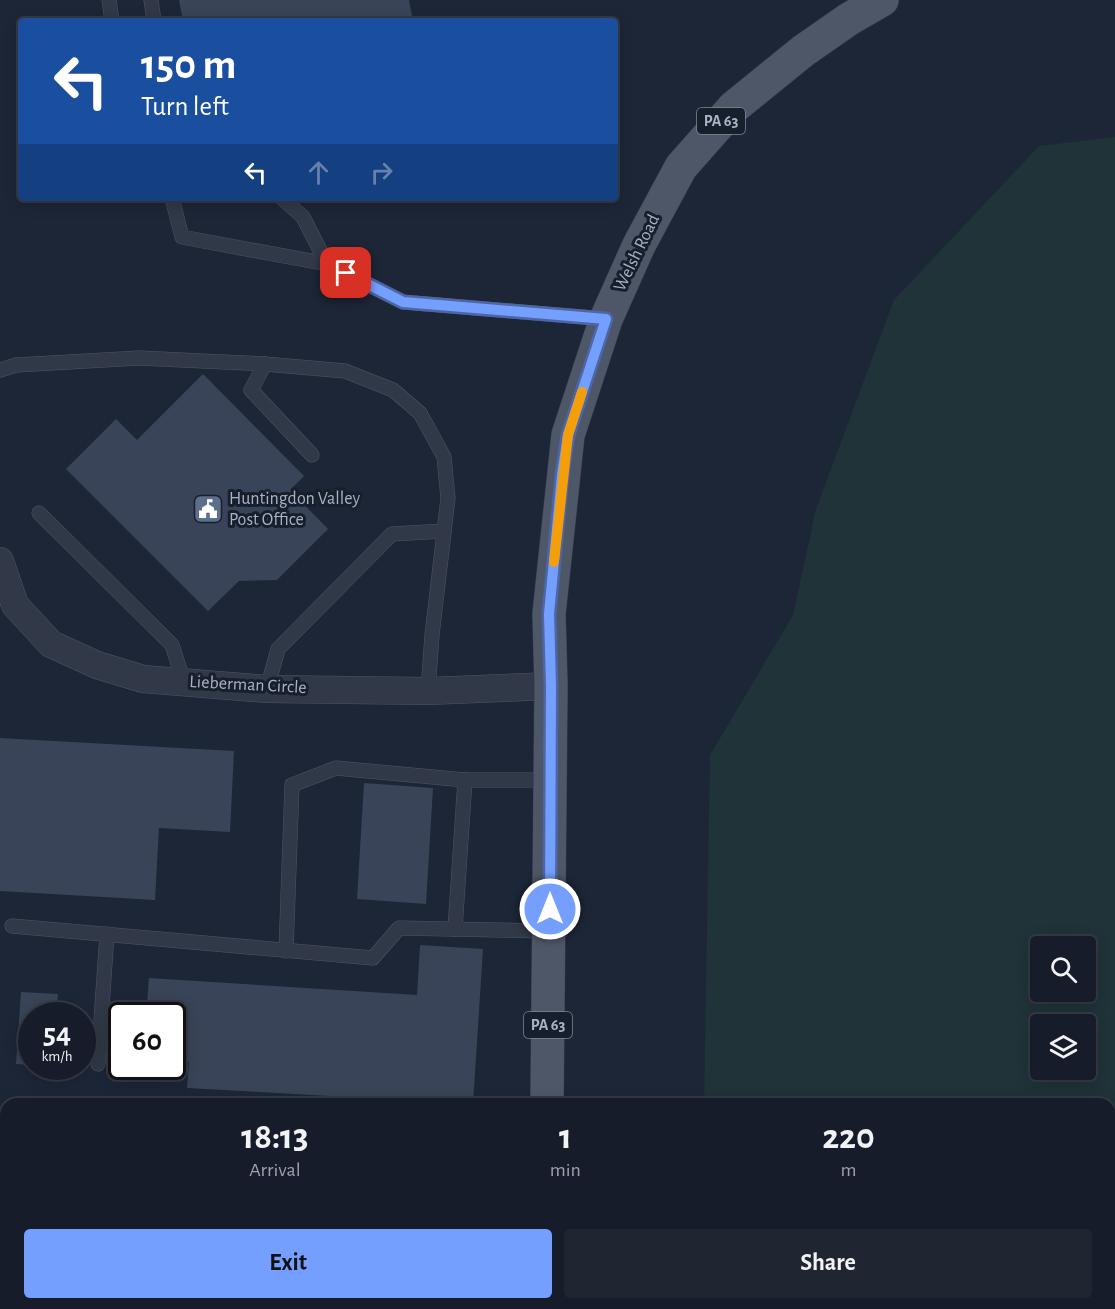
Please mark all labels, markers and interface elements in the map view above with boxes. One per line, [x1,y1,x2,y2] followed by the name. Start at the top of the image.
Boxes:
[42,42,120,120] icon: left
[141,44,236,86] text: 150 m
[141,93,229,120] text: Turn left
[697,108,745,134] road number: PA 63
[239,156,272,189] icon: left
[302,156,335,189] icon: ahead
[365,156,398,189] icon: right
[611,212,663,294] street label: Welsh Road
[320,247,371,298] pin
[329,256,362,289] icon: arrive
[229,490,360,529] place label: Huntingdon Valley Post Office
[192,493,224,525] public building icon: Huntingdon Valley Post Office
[189,673,307,697] street label: Lieberman Circle
[518,877,582,941] position arrow
[1030,936,1096,1080] map controls
[1030,936,1096,1002] button: search
[108,1002,186,1080] speed limit sign: 60
[524,1012,572,1038] road number: PA 63
[1030,1014,1096,1080] button: layers
[43,1019,71,1049] text: 54
[42,1049,72,1064] text: km/h
[241,1119,309,1155] text: 18:13
[559,1119,572,1155] text: 1
[822,1119,875,1155] text: 220
[249,1160,301,1180] text: Arrival
[550,1160,581,1180] text: min
[840,1160,856,1180] text: m
[24,1229,552,1298] button: Exit
[564,1229,1092,1298] button: Share

